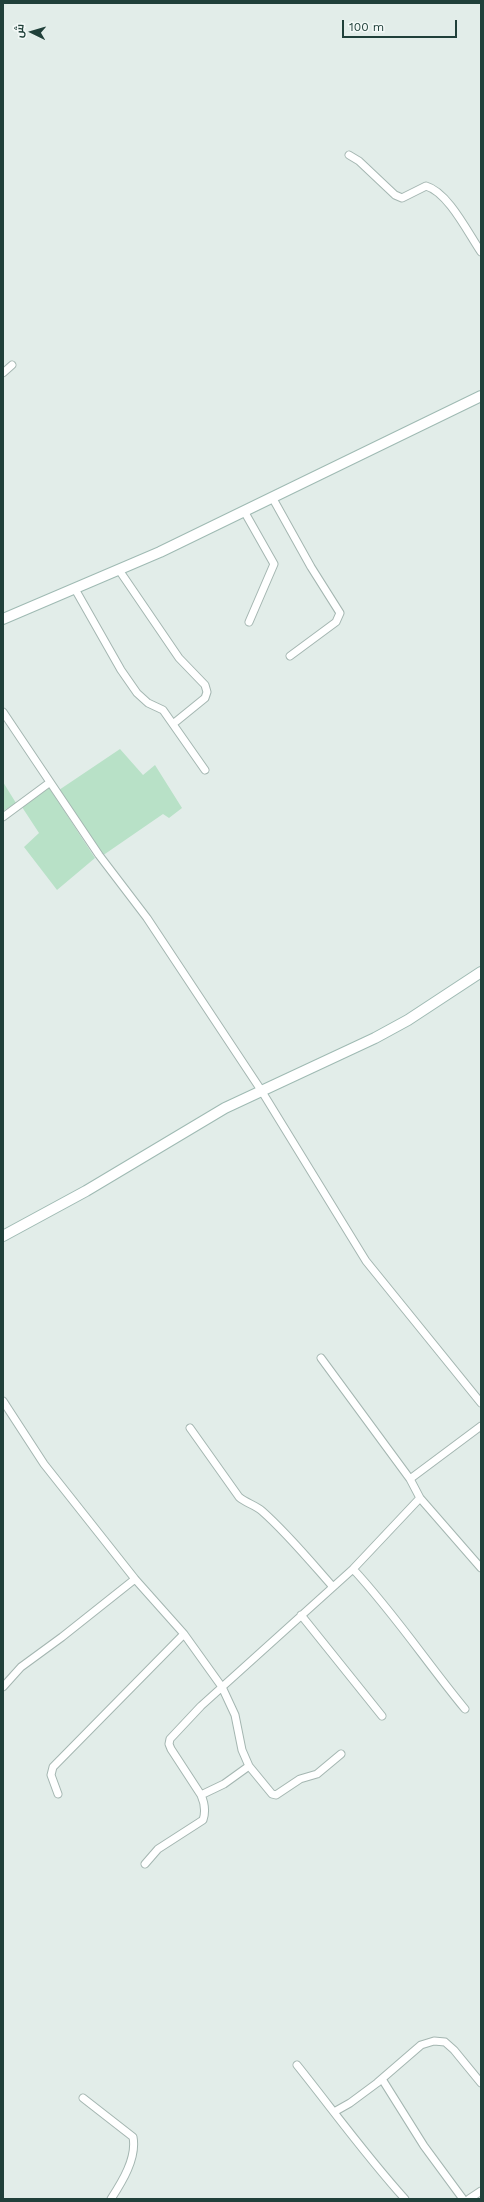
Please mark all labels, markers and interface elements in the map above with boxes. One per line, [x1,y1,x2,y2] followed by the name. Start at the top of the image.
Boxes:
[12,12,52,52] north arrow
[344,12,459,38] scale bar
[349,20,384,34] text: 100 m
[12,23,27,39] text: ش

